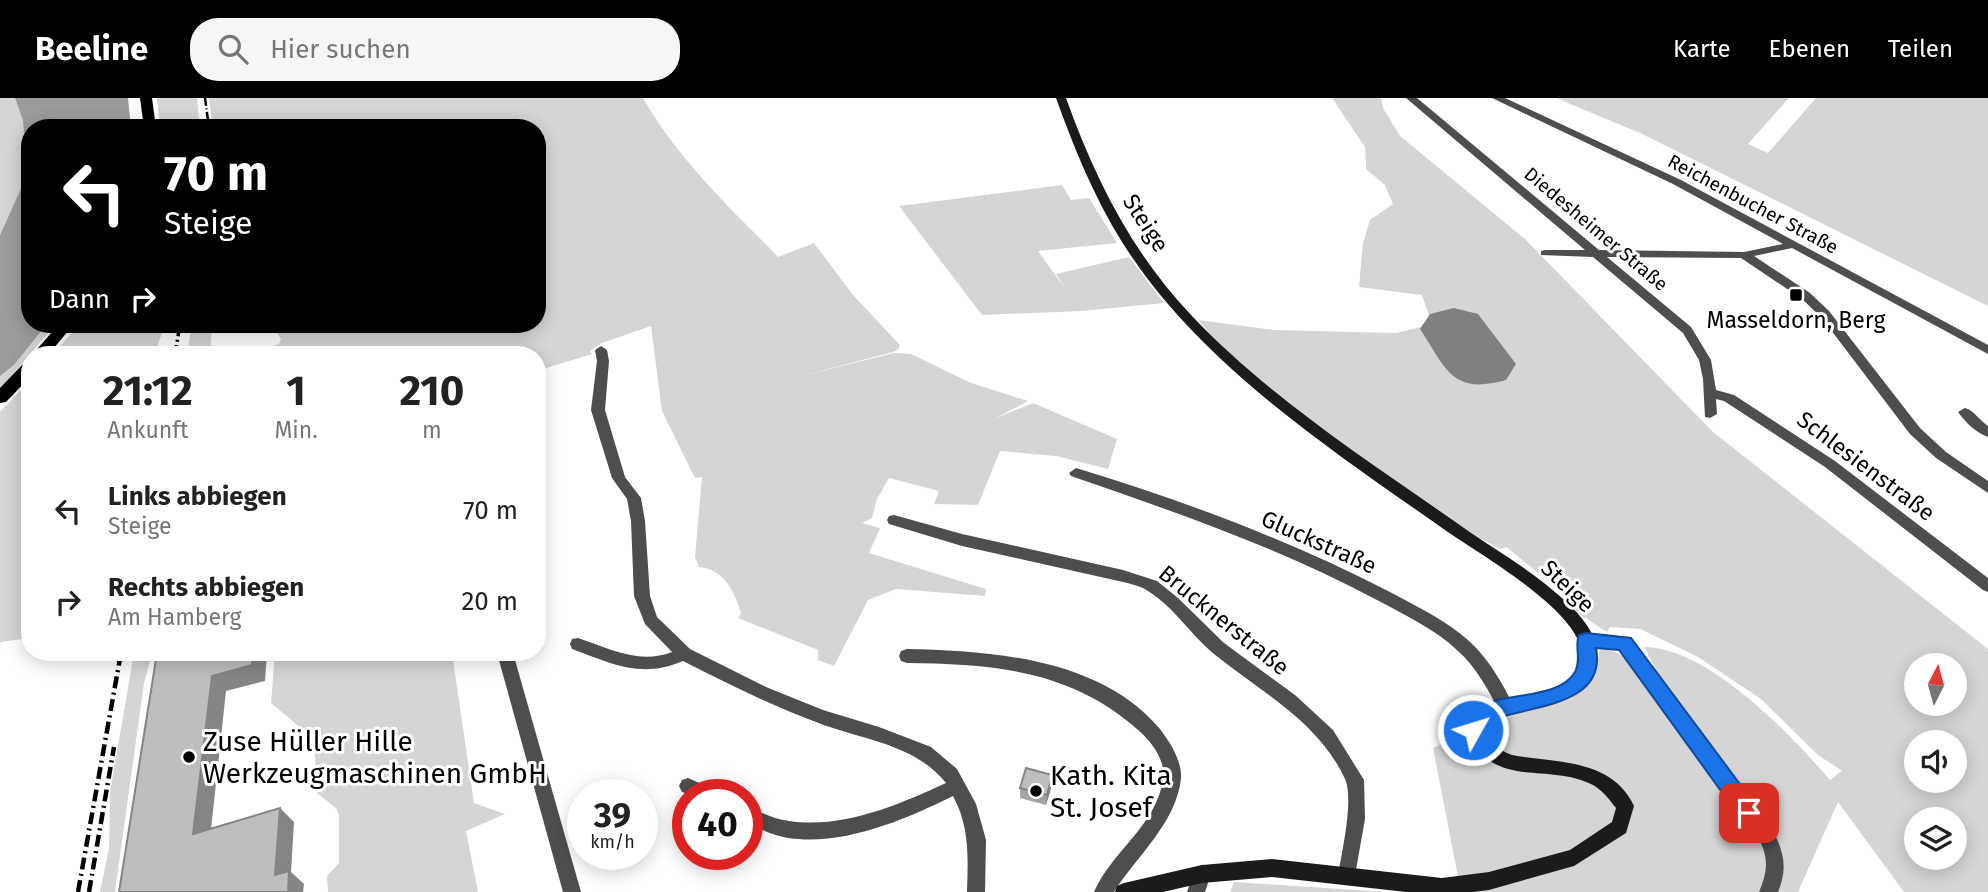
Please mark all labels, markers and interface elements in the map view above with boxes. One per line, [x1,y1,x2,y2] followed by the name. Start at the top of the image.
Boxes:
[190,18,680,81] search box
[35,29,148,69] text: Beeline
[214,30,252,68] icon: search
[270,34,411,65] text: Hier suchen
[1673,35,1731,63] text: Karte
[1769,35,1850,63] text: Ebenen
[1888,35,1953,63] text: Teilen
[164,144,268,203] text: 70 m
[49,147,140,238] icon: left
[1664,149,1842,259] street label: Reichenbucher Straße
[1520,162,1672,296] street label: Diedesheimer Straße
[1117,189,1175,257] street label: Steige
[164,204,253,242] text: Steige
[124,280,162,318] icon: right
[49,284,110,315] text: Dann
[1788,287,1804,303] marker: Masseldorn, Berg
[1707,306,1885,334] place label: Masseldorn, Berg
[103,366,193,416] text: 21:12
[286,366,306,416] text: 1
[399,366,464,416] text: 210
[1792,405,1940,527] street label: Schlesienstraße
[107,416,188,444] text: Ankunft
[274,416,318,444] text: Min.
[422,416,442,444] text: m
[108,481,287,512] text: Links abbiegen
[49,492,87,530] icon: left
[463,495,518,526] text: 70 m
[1257,504,1381,580] street label: Gluckstraße
[108,512,172,540] text: Steige
[1535,554,1601,618] street label: Steige
[1153,559,1295,681] street label: Brucknerstraße
[108,572,304,603] text: Rechts abbiegen
[49,583,87,621] icon: right
[461,586,518,617] text: 20 m
[108,603,242,631] text: Am Hamberg
[1904,653,1967,716] north arrow
[1904,653,1967,870] map controls
[1436,693,1510,767] position arrow
[203,725,547,790] place label: Zuse Hüller Hille Werkzeugmaschinen GmbH
[1904,730,1967,793] button: sound
[181,749,197,765] marker: Zuse Hüller Hille Werkzeugmaschinen GmbH
[1050,759,1172,824] place label: Kath. Kita St. Josef
[672,779,763,870] speed limit sign: 40
[1028,783,1044,799] marker: Kath. Kita St. Josef
[1719,783,1779,843] pin
[594,794,631,836] text: 39
[1730,794,1768,832] icon: arrive
[1904,807,1967,870] button: layers
[590,831,635,853] text: km/h

